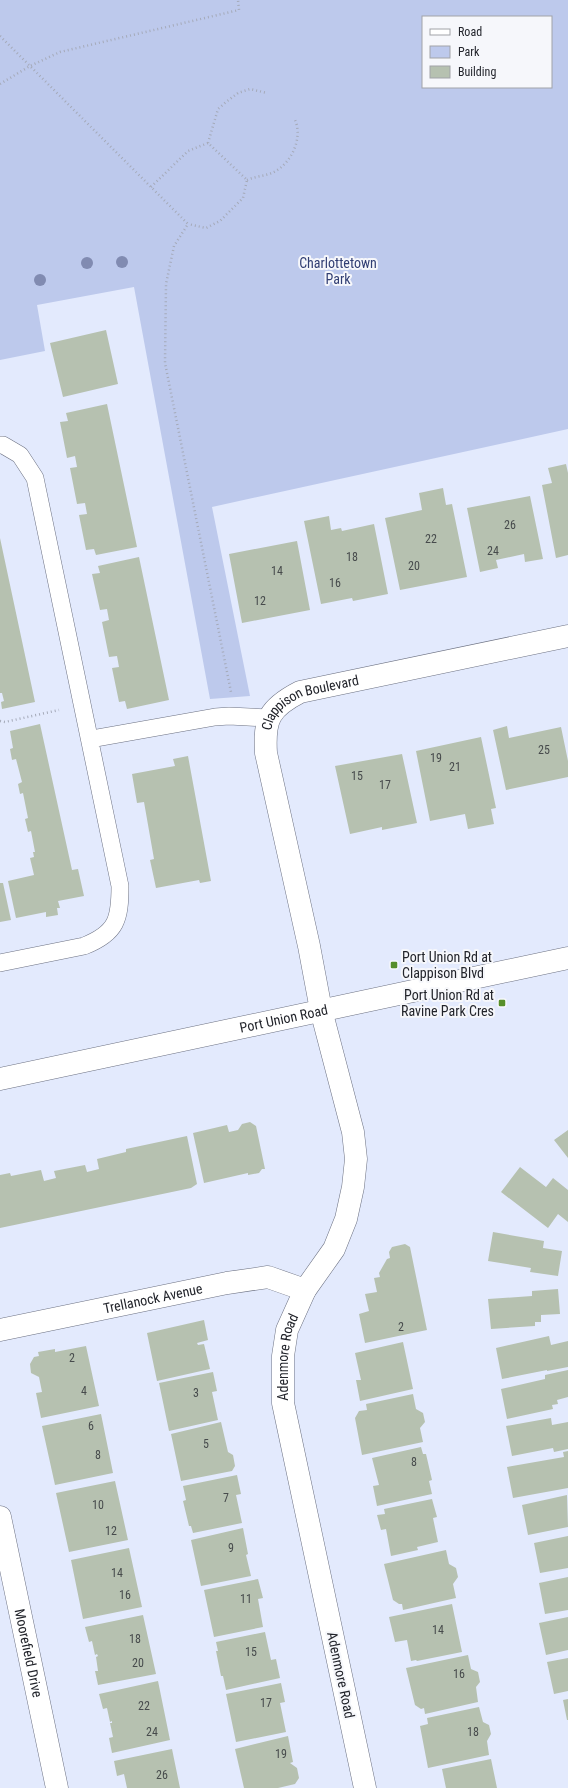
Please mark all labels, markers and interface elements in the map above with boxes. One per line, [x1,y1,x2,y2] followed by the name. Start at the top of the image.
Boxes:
[422,16,552,88] legend
[458,25,482,39] text: Road
[458,45,480,59] text: Park
[458,65,496,79] text: Building
[299,255,377,287] park label: Charlottetown Park
[504,518,516,532] house number: 26
[425,532,437,546] house number: 22
[487,544,499,558] house number: 24
[346,550,358,564] house number: 18
[408,559,420,573] house number: 20
[271,564,283,578] house number: 14
[329,576,341,590] house number: 16
[254,594,266,608] house number: 12
[258,672,360,732] street label: Clappison Boulevard
[538,743,550,757] house number: 25
[430,751,442,765] house number: 19
[449,760,461,774] house number: 21
[351,769,363,783] house number: 15
[379,778,391,792] house number: 17
[402,949,492,981] place label: Port Union Rd at Clappison Blvd
[389,960,399,970] marker: Port Union Rd at Clappison Blvd
[401,987,494,1019] place label: Port Union Rd at Ravine Park Cres
[497,998,507,1008] marker: Port Union Rd at Ravine Park Cres
[238,1001,329,1036] street label: Port Union Road
[102,1280,204,1316] street label: Trellanock Avenue
[275,1311,301,1401] street label: Adenmore Road
[398,1320,404,1334] house number: 2
[69,1351,75,1365] house number: 2
[81,1384,87,1398] house number: 4
[193,1386,199,1400] house number: 3
[88,1419,94,1433] house number: 6
[203,1437,209,1451] house number: 5
[95,1448,101,1462] house number: 8
[411,1455,417,1469] house number: 8
[223,1491,229,1505] house number: 7
[92,1498,104,1512] house number: 10
[105,1524,117,1538] house number: 12
[228,1541,234,1555] house number: 9
[111,1566,123,1580] house number: 14
[119,1588,131,1602] house number: 16
[240,1592,252,1606] house number: 11
[12,1607,46,1699] street label: Moorefield Drive
[432,1623,444,1637] house number: 14
[324,1630,358,1720] street label: Adenmore Road
[129,1632,141,1646] house number: 18
[245,1645,257,1659] house number: 15
[132,1656,144,1670] house number: 20
[453,1667,465,1681] house number: 16
[260,1696,272,1710] house number: 17
[138,1699,150,1713] house number: 22
[146,1725,158,1739] house number: 24
[467,1725,479,1739] house number: 18
[275,1747,287,1761] house number: 19
[156,1768,168,1782] house number: 26

